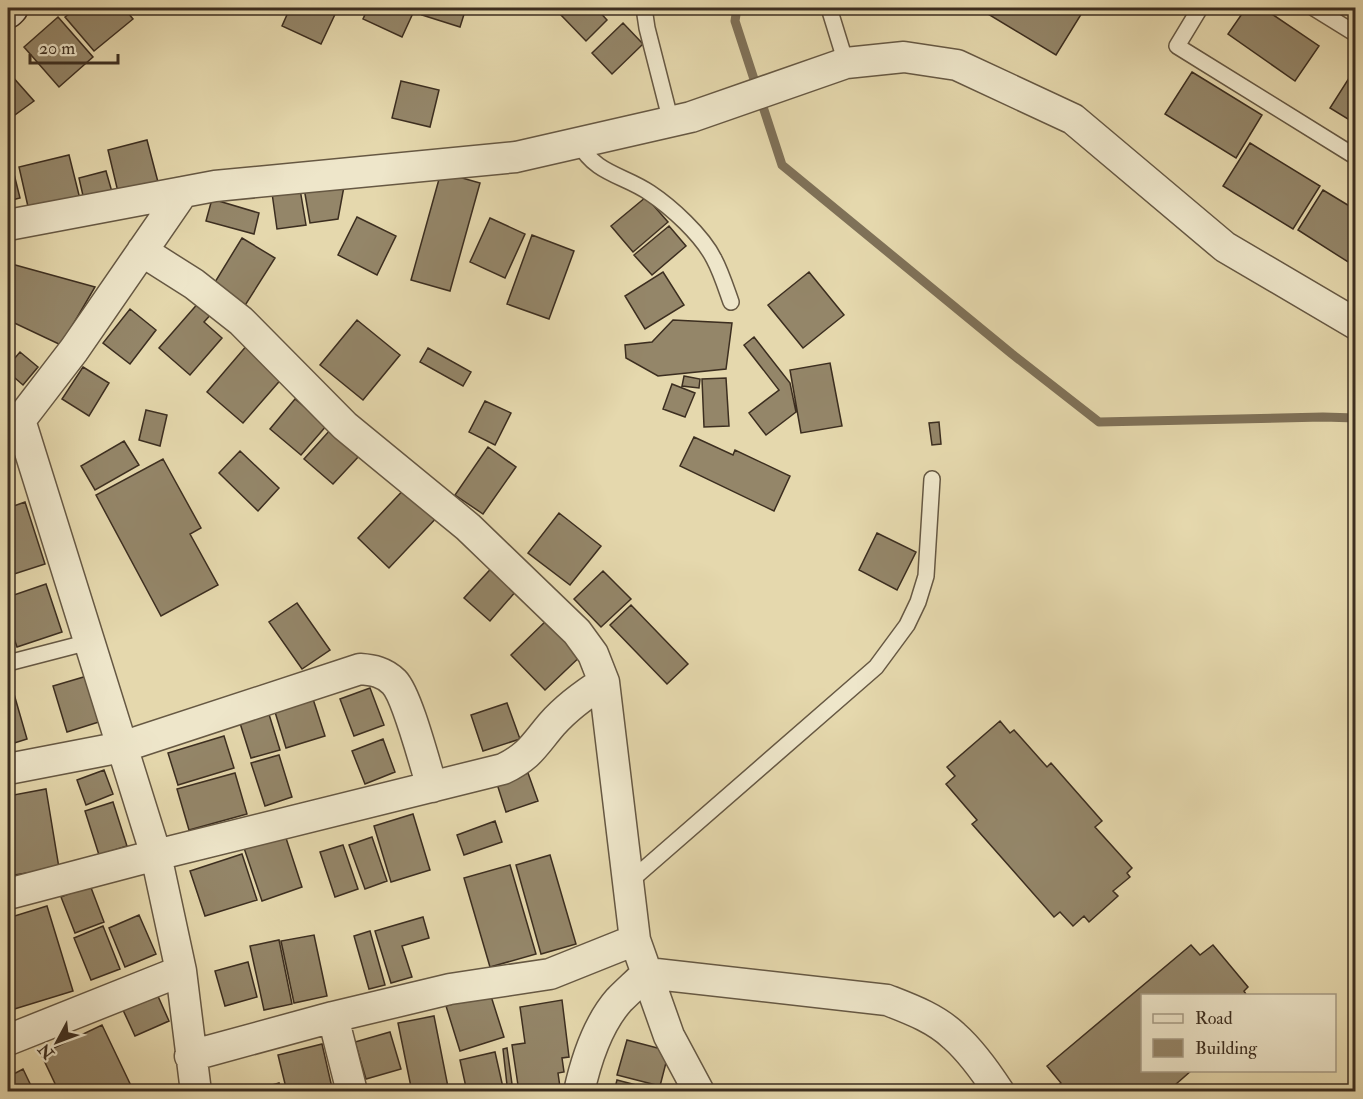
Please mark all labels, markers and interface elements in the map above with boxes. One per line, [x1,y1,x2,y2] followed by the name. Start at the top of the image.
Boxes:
[30,27,118,65] scale bar
[39,37,75,60] text: 20 m
[1141,994,1336,1072] legend
[1195,1007,1233,1030] text: Road
[27,1012,87,1072] north arrow
[1195,1037,1258,1060] text: Building
[34,1039,59,1064] text: N

